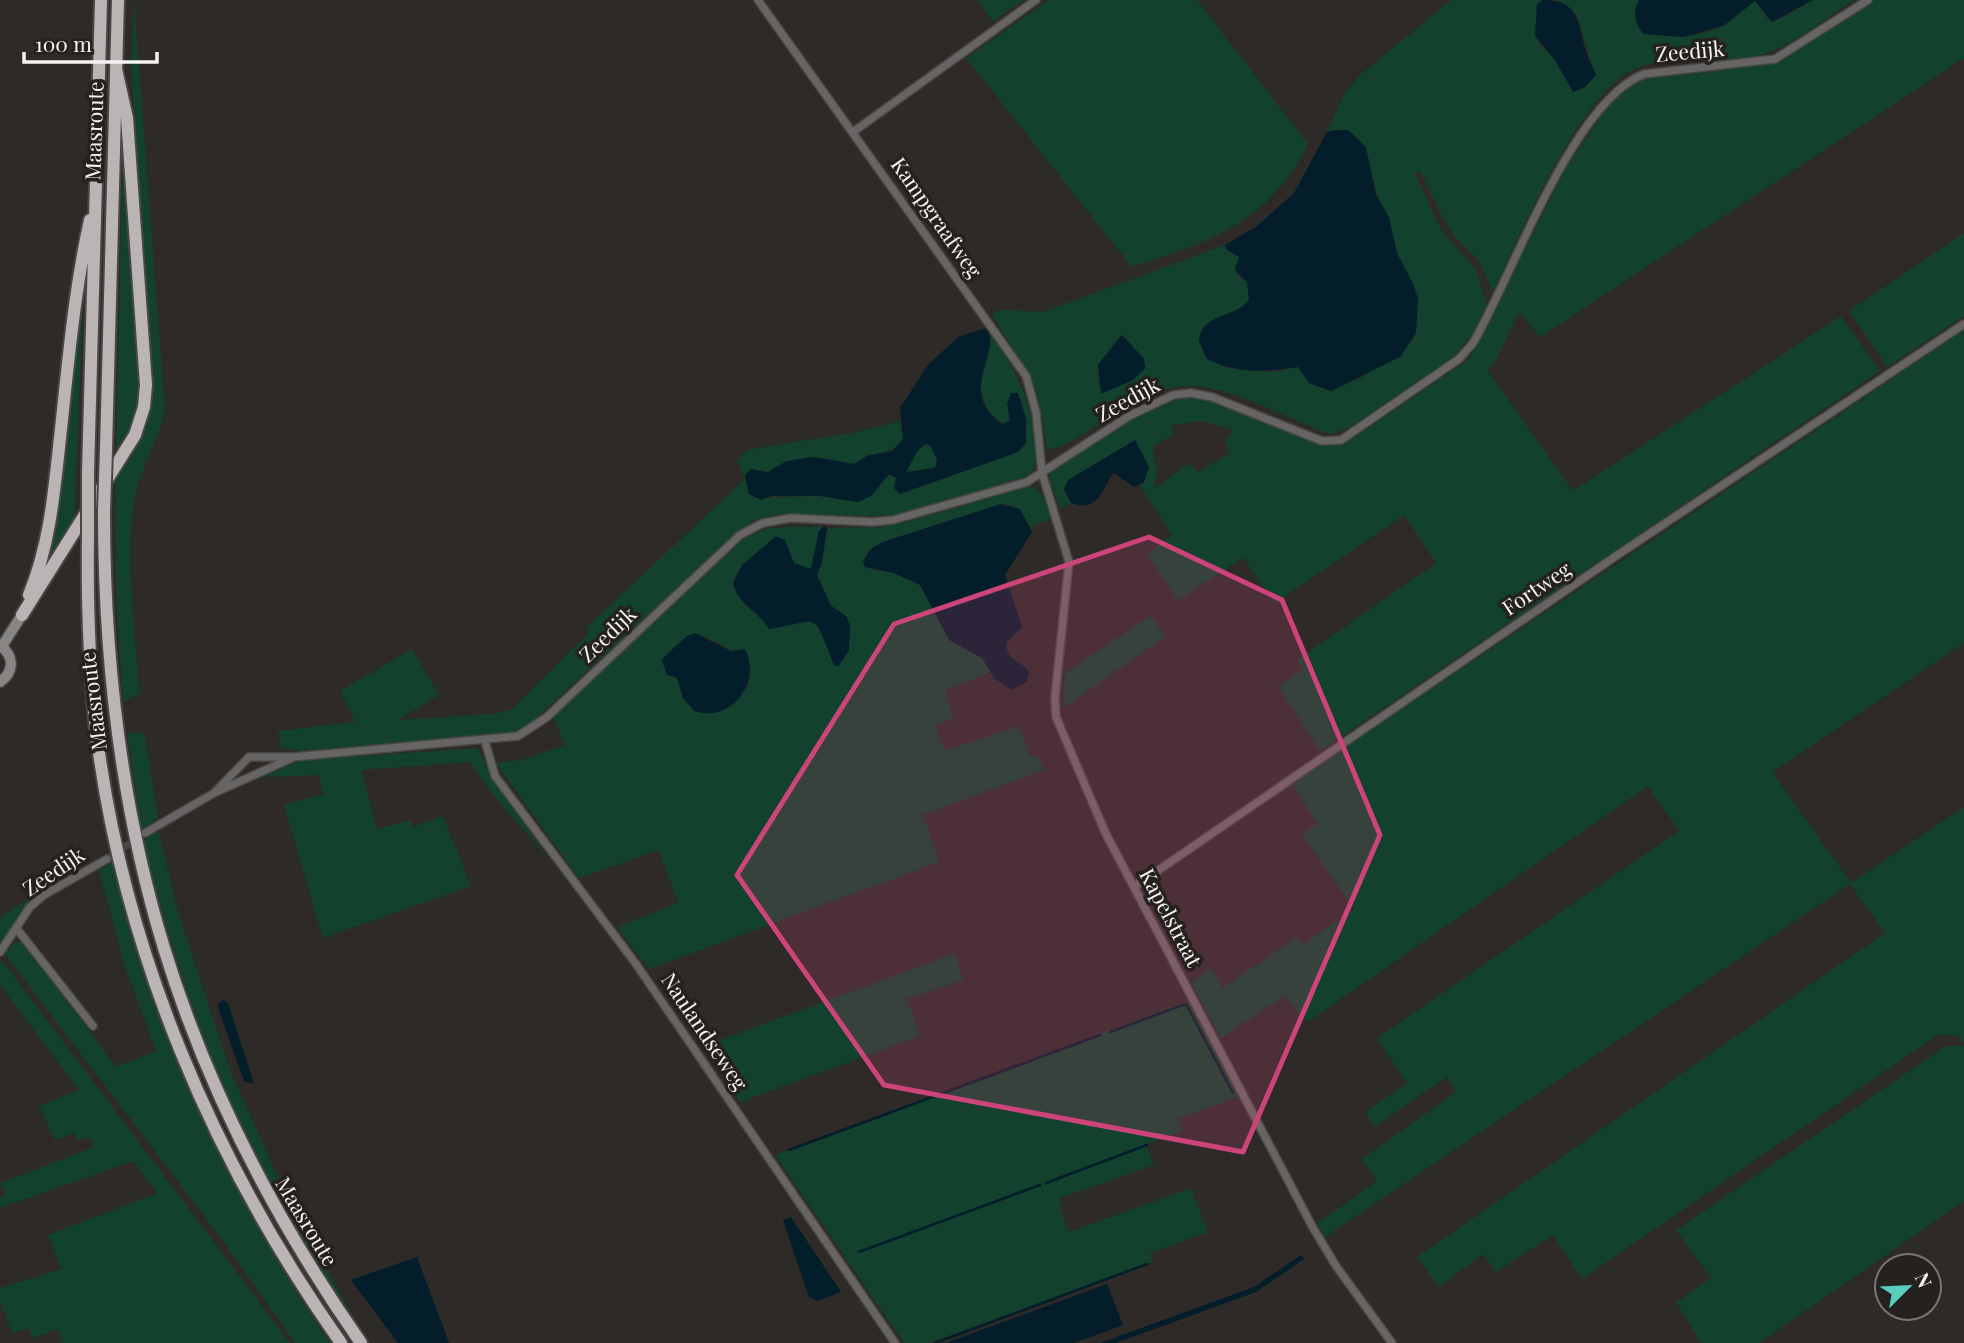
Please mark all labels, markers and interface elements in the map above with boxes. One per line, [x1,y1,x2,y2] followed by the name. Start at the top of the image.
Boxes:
[24,21,158,65] scale bar
[35,29,92,57] text: 100 m
[1654,33,1726,67] street label: Zeedijk
[77,81,109,181] street label: Maasroute
[886,151,990,283] street label: Kampgraafweg
[1090,369,1164,427] street label: Zeedijk
[1496,554,1576,621] street label: Fortweg
[572,599,642,668] street label: Zeedijk
[72,650,112,752] street label: Maasroute
[16,839,90,901] street label: Zeedijk
[1134,863,1210,972] street label: Kapelstraat
[656,967,755,1095] street label: Naulandseweg
[270,1171,345,1271] street label: Maasroute
[1873,1252,1943,1322] north arrow
[1910,1268,1939,1291] text: N

